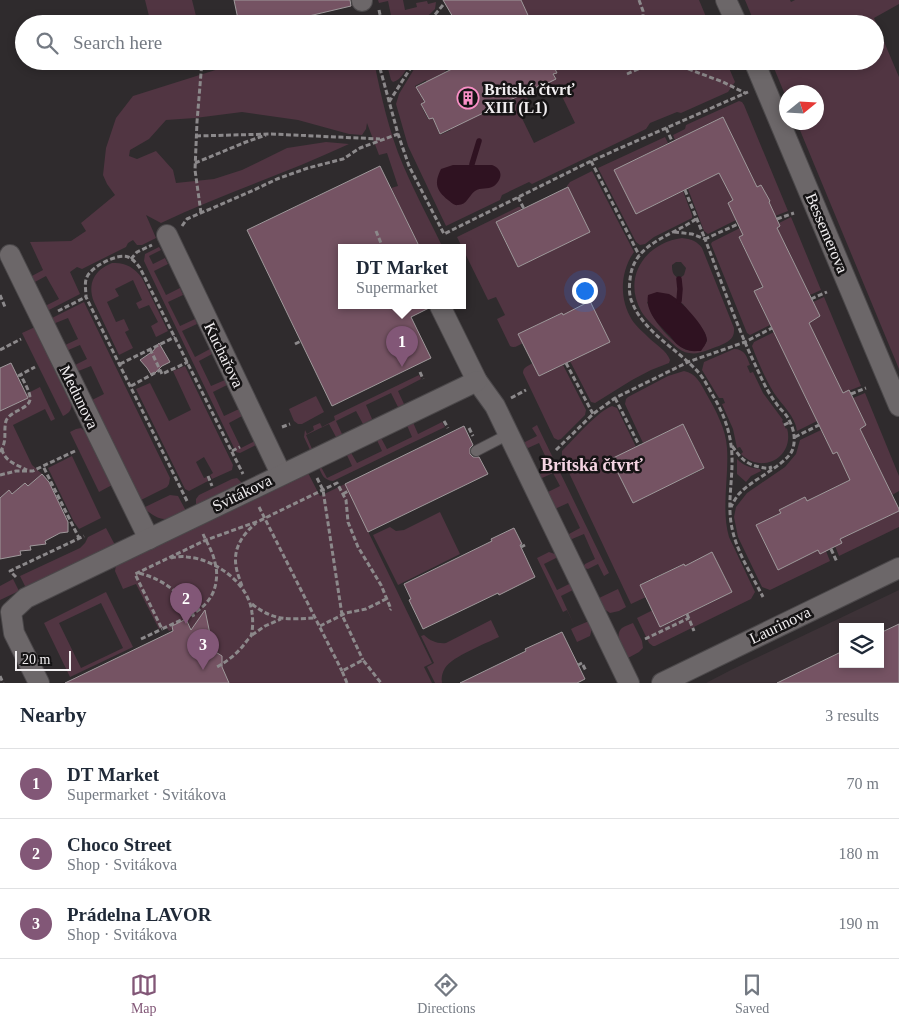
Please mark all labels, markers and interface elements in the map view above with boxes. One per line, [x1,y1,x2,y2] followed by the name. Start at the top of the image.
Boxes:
[15,15,884,70] search box
[33,29,61,57] icon: search
[73,32,162,53] text: Search here
[484,81,575,117] place label: Britská čtvrť XIII (L1)
[779,85,824,130] north arrow
[456,86,480,110] building icon: Britská čtvrť XIII (L1)
[803,190,851,276] street label: Bessemerova
[338,244,466,309] popup
[356,257,448,278] text: DT Market
[572,278,598,304] your location
[356,279,438,296] text: Supermarket
[201,320,247,390] street label: Kuchařova
[386,326,418,367] pin: 1
[56,363,102,431] street label: Medunova
[541,455,644,475] district label: Britská čtvrť
[210,471,274,515] street label: Svitákova
[170,583,202,624] pin: 2
[747,603,813,647] street label: Laurinova
[839,623,884,668] map controls
[839,623,884,668] button: layers
[187,629,219,670] pin: 3
[15,648,71,671] scale bar
[22,652,50,667] text: 20 m
[20,703,87,727] text: Nearby
[825,707,879,724] text: 3 results
[67,764,159,785] text: DT Market
[32,775,40,792] text: 1
[847,775,879,792] text: 70 m
[67,786,226,803] text: Supermarket · Svitákova
[67,834,172,855] text: Choco Street
[32,845,40,862] text: 2
[839,845,879,862] text: 180 m
[67,856,177,873] text: Shop · Svitákova
[67,904,211,925] text: Prádelna LAVOR
[32,915,40,932] text: 3
[839,915,879,932] text: 190 m
[67,926,177,943] text: Shop · Svitákova
[130,971,158,1017] tab: Map
[417,971,476,1017] tab: Directions
[735,971,769,1017] tab: Saved

